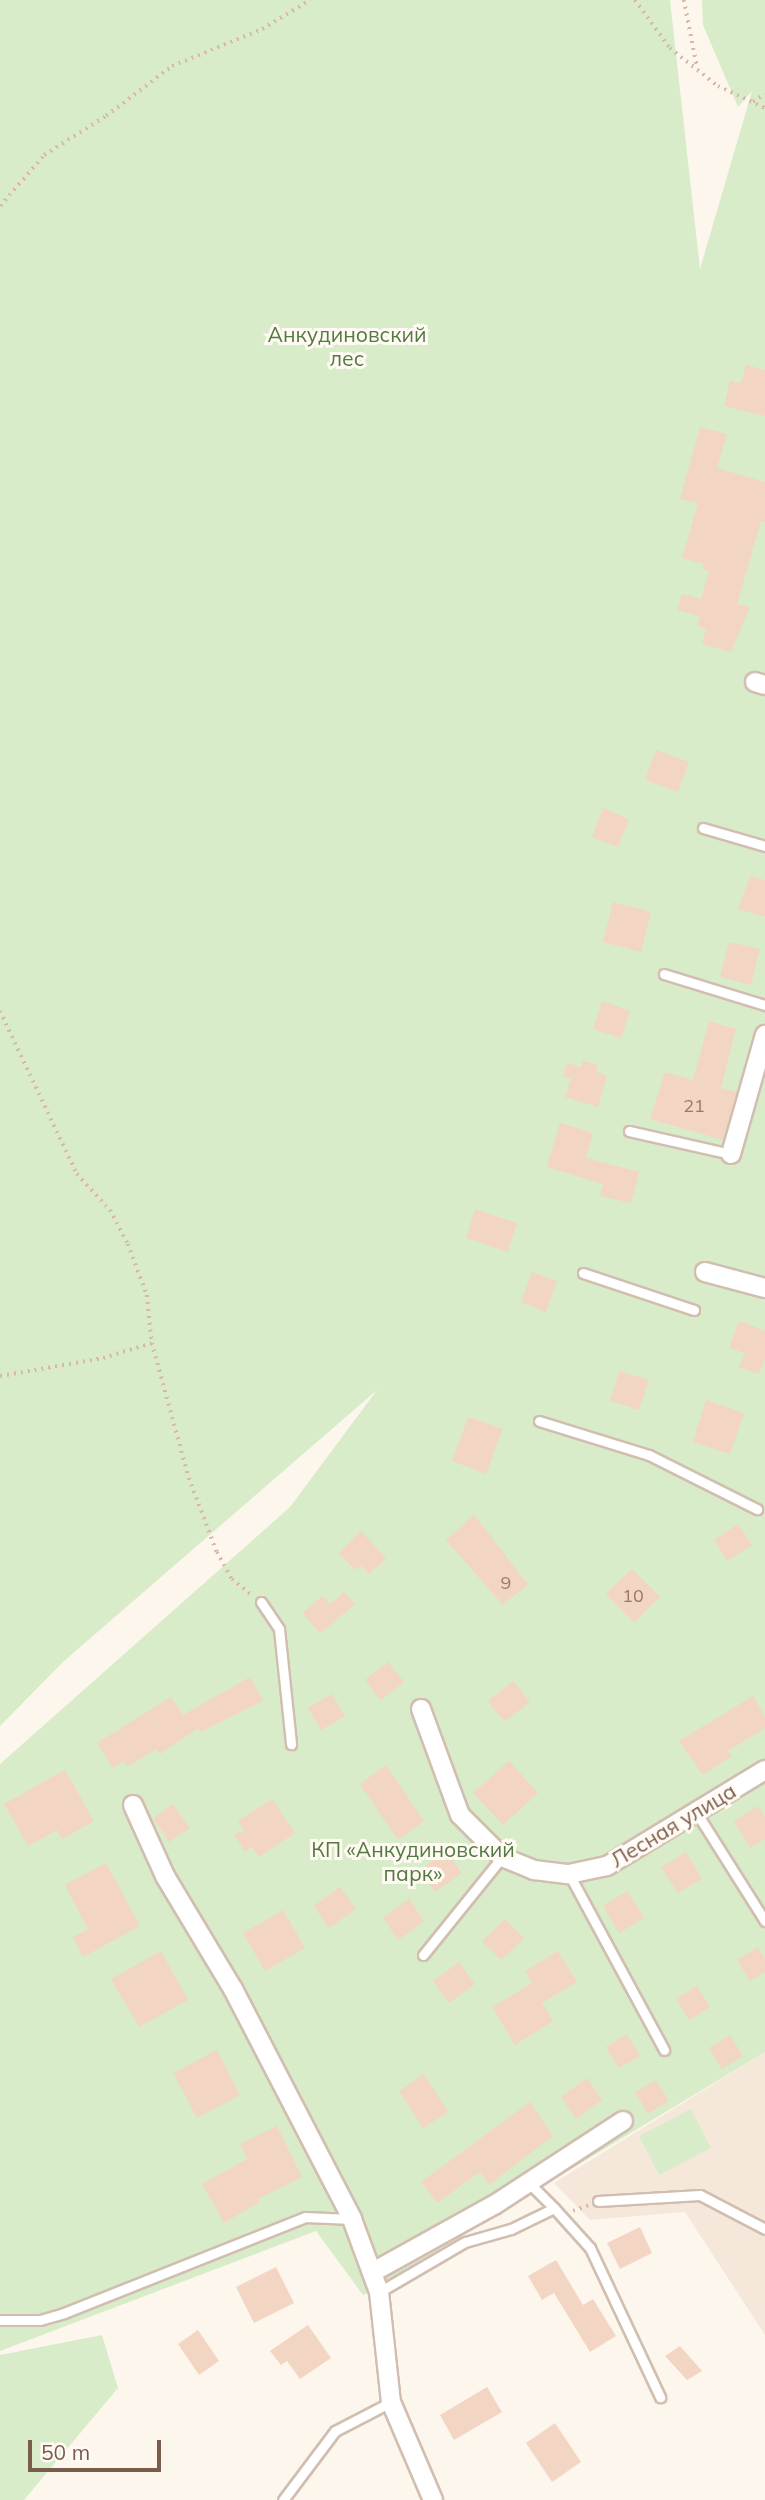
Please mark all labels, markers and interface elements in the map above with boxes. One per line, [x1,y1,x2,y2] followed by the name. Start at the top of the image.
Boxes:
[267,321,427,371] park label: Анкудиновский лес
[683,1095,705,1117] house number: 21
[501,1572,511,1594] house number: 9
[622,1585,644,1607] house number: 10
[606,1778,740,1872] street label: Лесная улица
[311,1836,515,1886] park label: КП «Анкудиновский парк»
[32,2426,164,2470] scale bar
[41,2439,90,2465] text: 50 m

